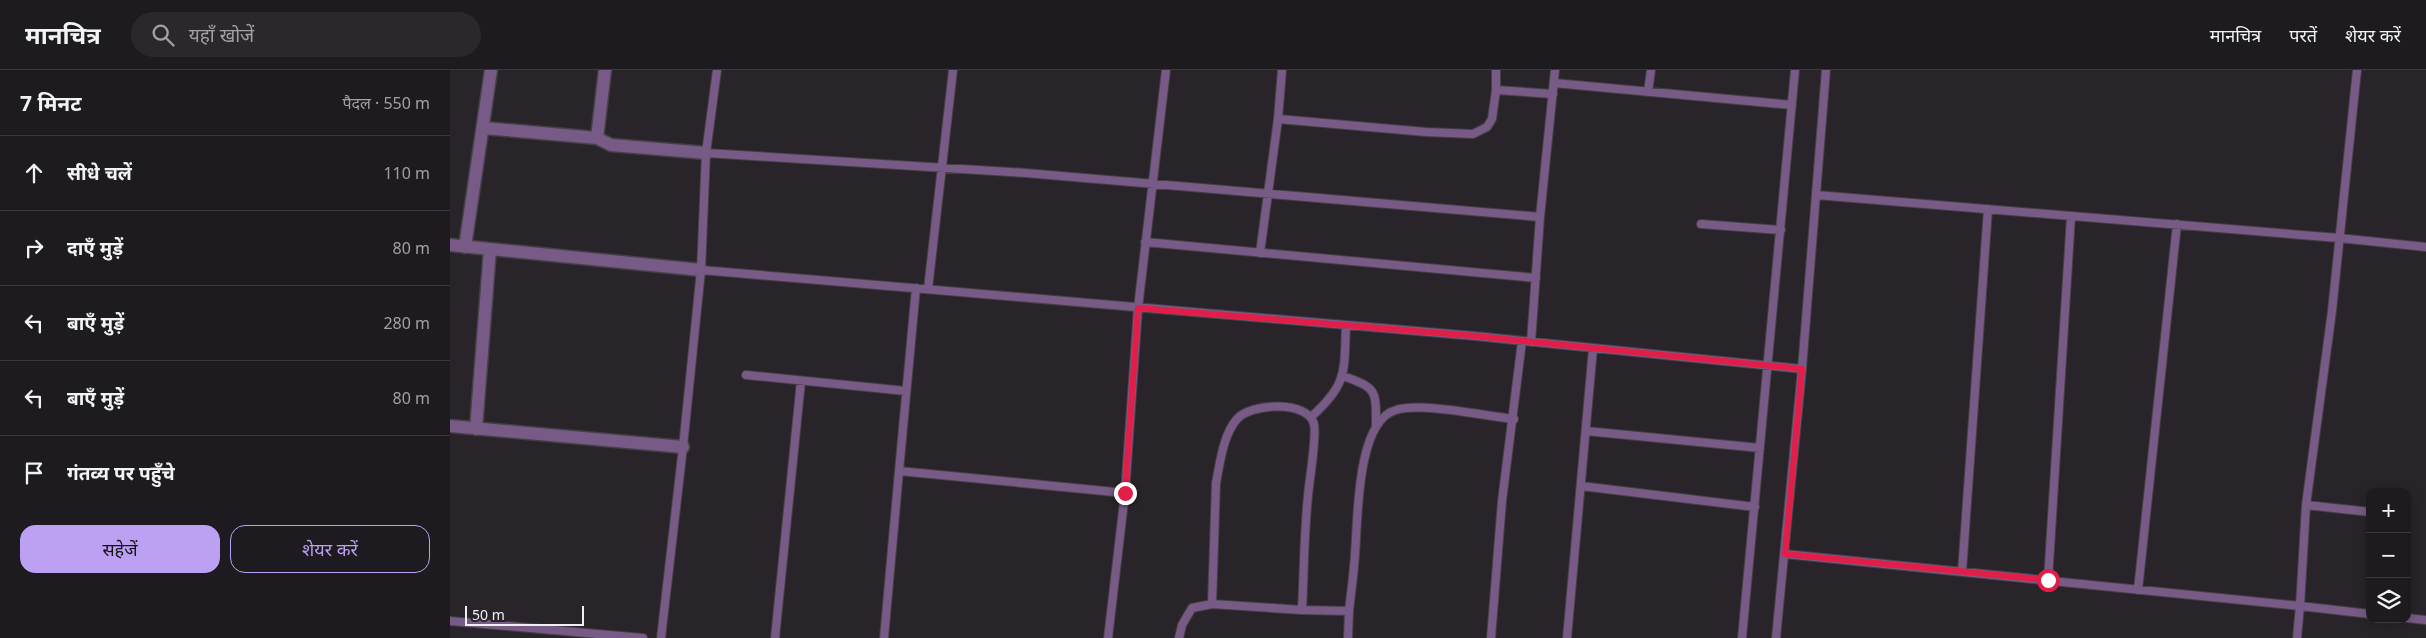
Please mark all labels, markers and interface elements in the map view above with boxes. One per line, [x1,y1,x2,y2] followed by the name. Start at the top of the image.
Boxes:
[131,12,481,57] search box
[25,18,101,51] text: मानचित्र
[149,21,177,49] icon: search
[189,22,254,48] text: यहाँ खोजें
[2210,23,2261,47] text: मानचित्र
[2289,23,2317,47] text: परतें
[2345,23,2401,47] text: शेयर करें
[20,89,82,117] text: 7 मिनट
[342,92,430,114] text: पैदल · 550 m
[20,159,48,187] icon: ahead
[67,160,132,186] text: सीधे चलें
[383,162,430,184] text: 110 m
[20,234,48,262] icon: right
[67,235,123,261] text: दाएँ मुड़ें
[393,237,430,259] text: 80 m
[20,309,48,337] icon: left
[67,310,124,336] text: बाएँ मुड़ें
[383,312,430,334] text: 280 m
[20,384,48,412] icon: left
[67,385,124,411] text: बाएँ मुड़ें
[393,387,430,409] text: 80 m
[20,459,48,487] icon: arrive
[67,460,175,486] text: गंतव्य पर पहुँचे
[1114,482,1137,505] route end
[2366,488,2411,623] map controls
[2366,488,2411,533] button: +
[20,525,220,573] button: सहेजें
[230,525,430,573] button: शेयर करें
[2366,533,2411,578] button: −
[2037,569,2060,592] route start
[2366,578,2411,623] button: layers
[465,603,584,626] scale bar
[472,605,505,624] text: 50 m

